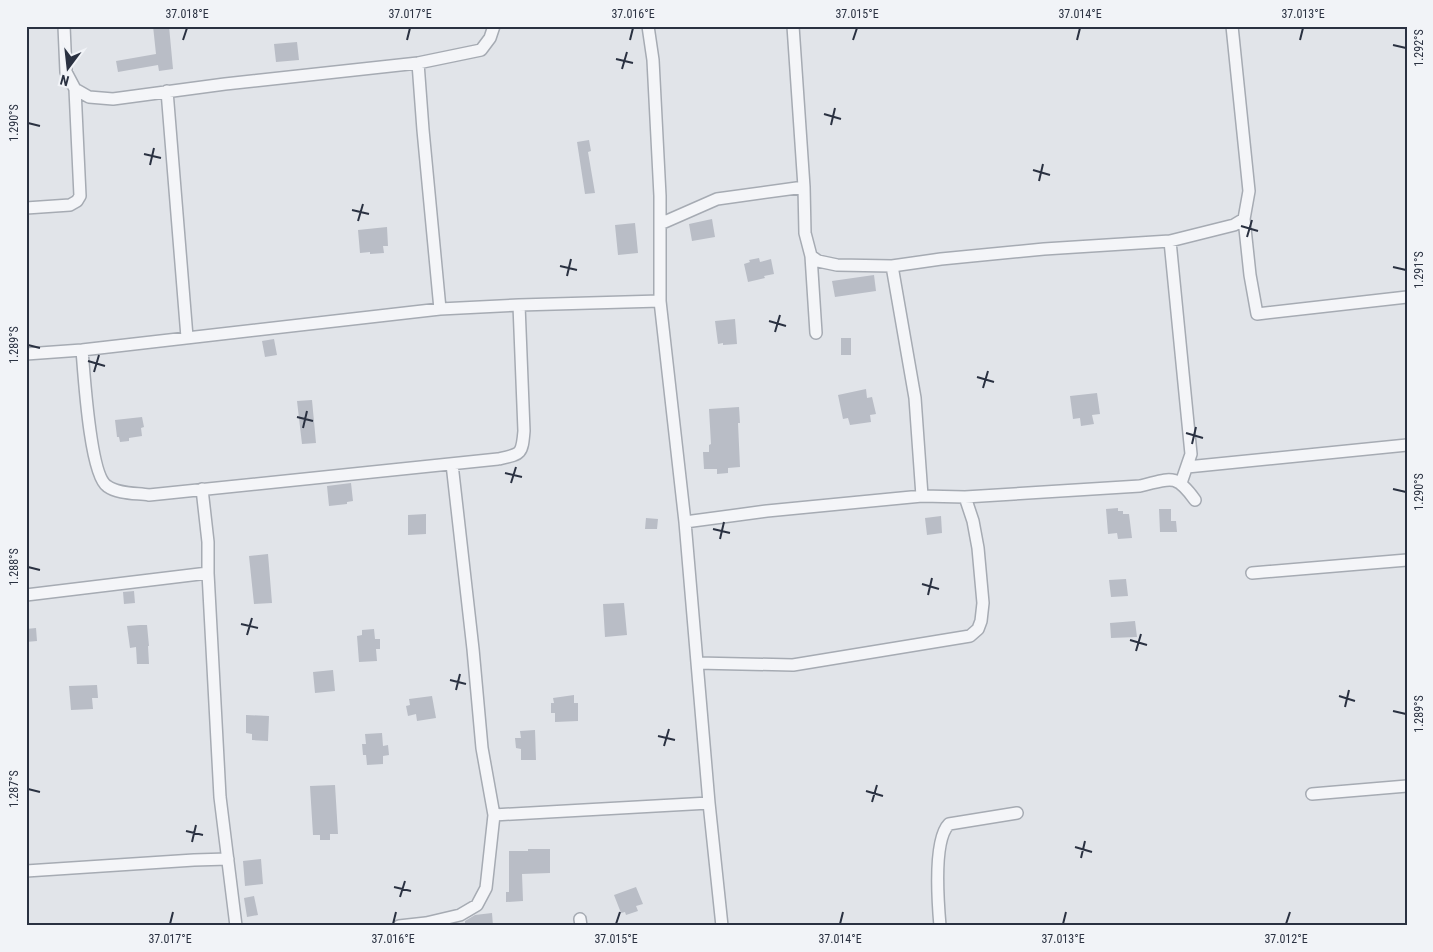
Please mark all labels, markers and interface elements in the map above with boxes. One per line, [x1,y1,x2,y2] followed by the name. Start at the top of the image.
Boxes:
[165,7,209,21] text: 37.018°E
[388,7,432,21] text: 37.017°E
[611,7,655,21] text: 37.016°E
[835,7,879,21] text: 37.015°E
[1058,7,1102,21] text: 37.014°E
[1281,7,1325,21] text: 37.013°E
[1412,29,1426,67] text: 1.292°S
[42,42,92,92] north arrow
[58,72,71,89] text: N
[7,104,21,142] text: 1.290°S
[1412,251,1426,289] text: 1.291°S
[7,326,21,364] text: 1.289°S
[1412,473,1426,511] text: 1.290°S
[7,548,21,586] text: 1.288°S
[1412,695,1426,733] text: 1.289°S
[7,770,21,808] text: 1.287°S
[148,932,192,946] text: 37.017°E
[371,932,415,946] text: 37.016°E
[594,932,638,946] text: 37.015°E
[818,932,862,946] text: 37.014°E
[1041,932,1085,946] text: 37.013°E
[1264,932,1308,946] text: 37.012°E

